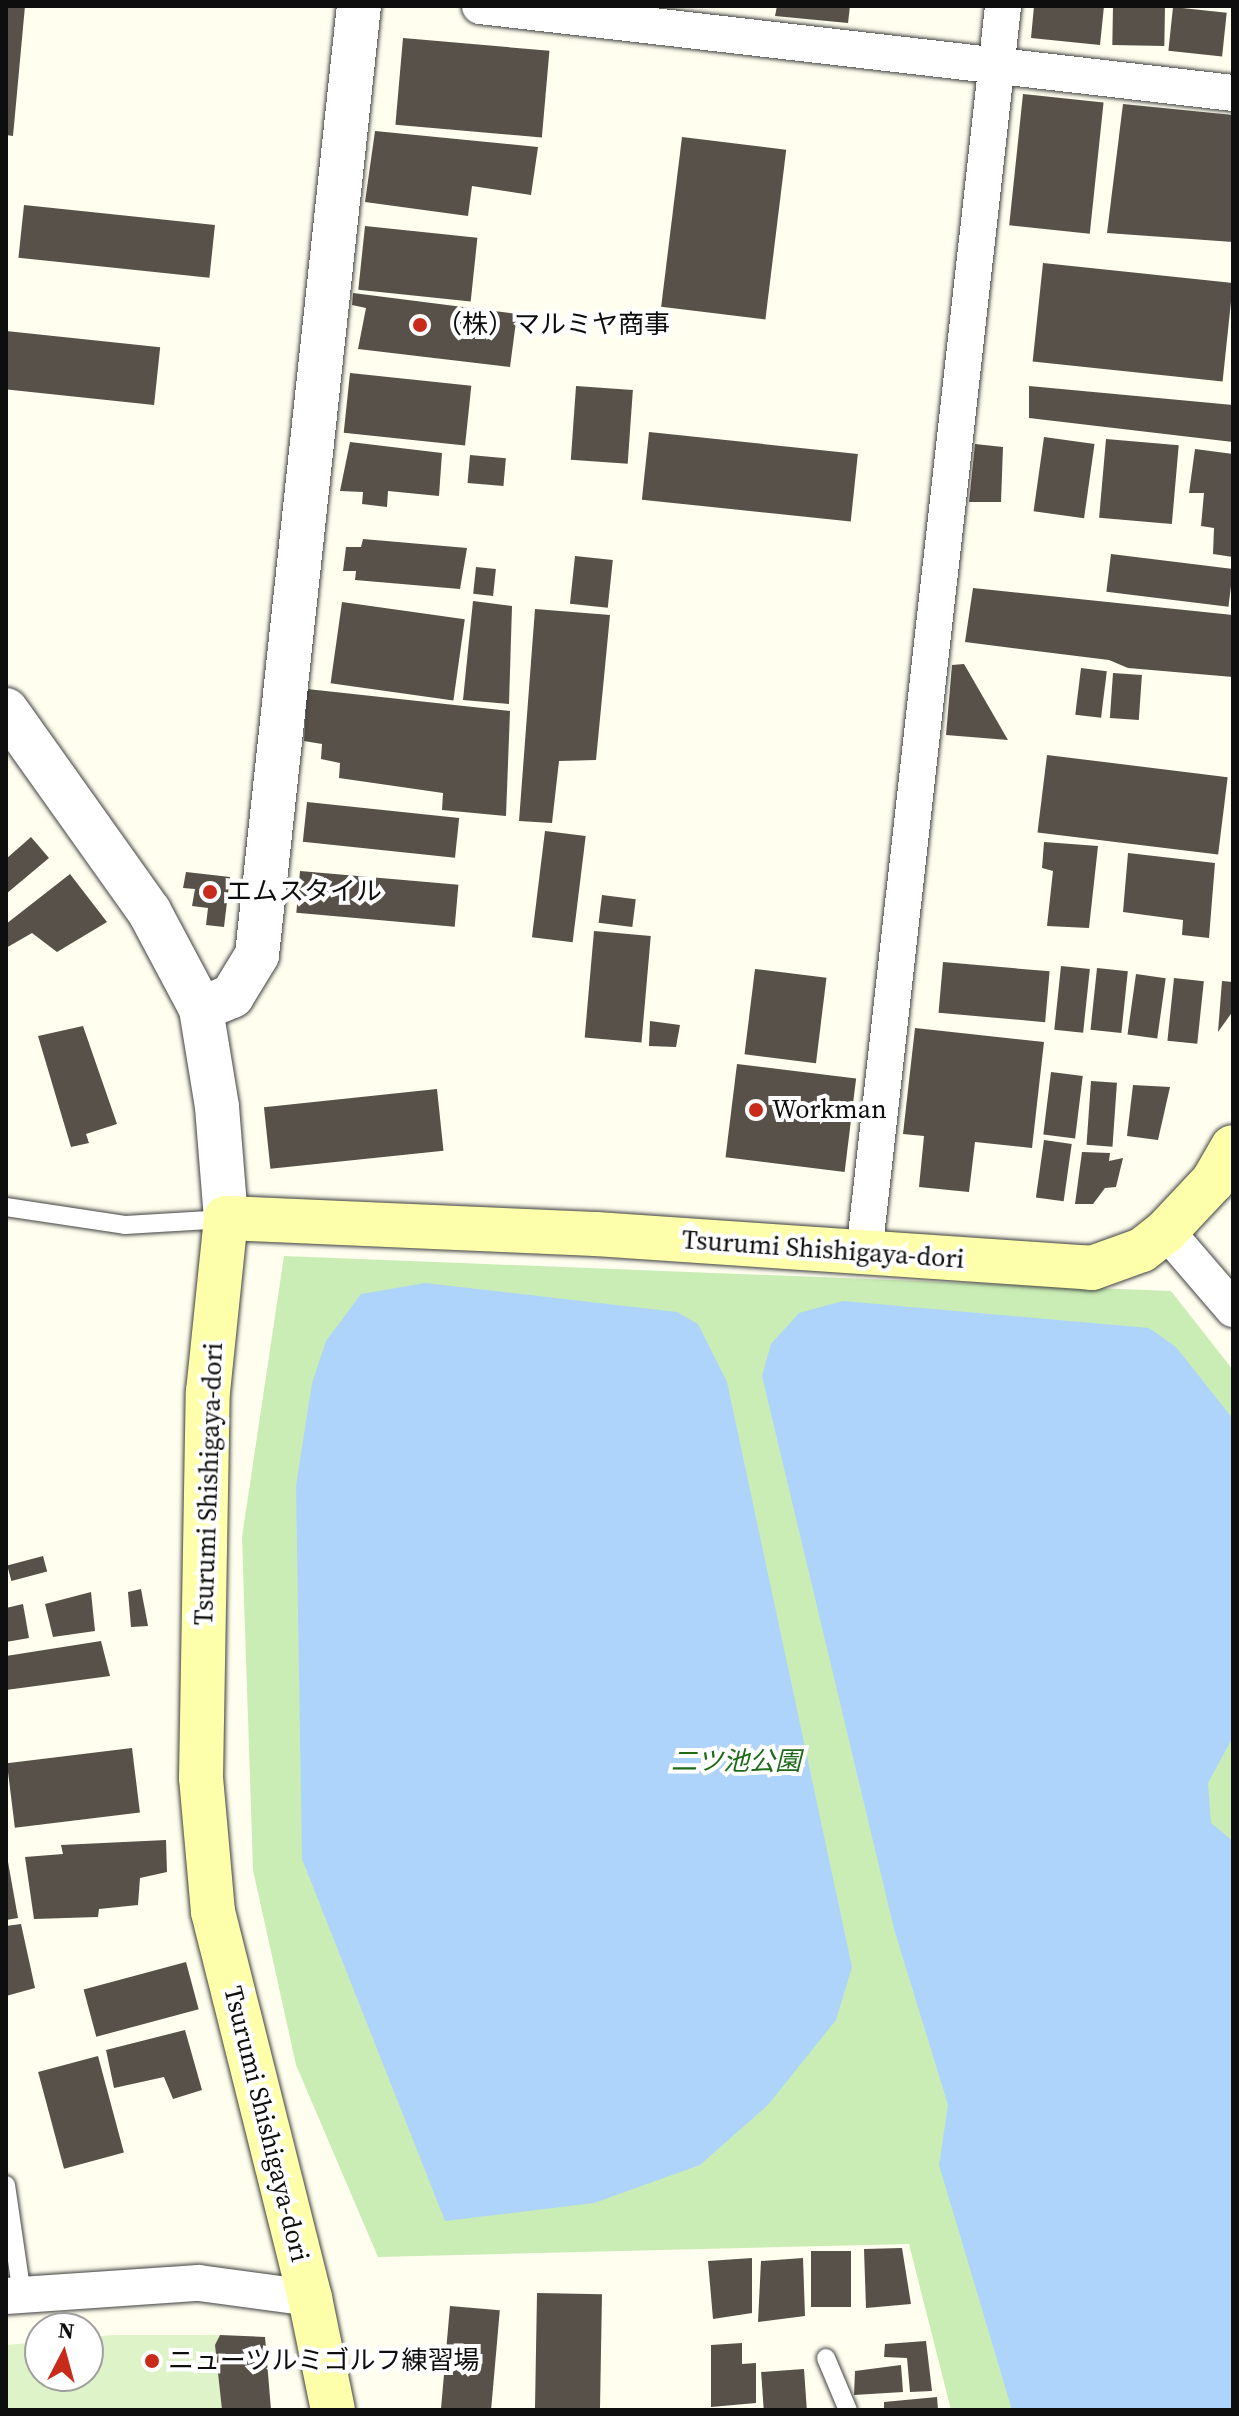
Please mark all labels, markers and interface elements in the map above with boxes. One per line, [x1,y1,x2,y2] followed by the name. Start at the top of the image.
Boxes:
[436,309,670,341] place label: （株）マルミヤ商事
[411,316,429,334] marker: （株）マルミヤ商事
[226,876,382,908] place label: エムスタイル
[201,883,219,901] marker: エムスタイル
[772,1094,887,1126] place label: Workman
[747,1101,765,1119] marker: Workman
[681,1225,965,1275] street label: Tsurumi Shishigaya-dori
[188,1342,230,1626] street label: Tsurumi Shishigaya-dori
[671,1746,801,1778] park label: 二ツ池公園
[217,1983,315,2265] street label: Tsurumi Shishigaya-dori
[24,2312,104,2392] north arrow
[57,2314,76,2346] text: N
[168,2345,480,2377] place label: ニューツルミゴルフ練習場
[143,2352,161,2370] marker: ニューツルミゴルフ練習場

